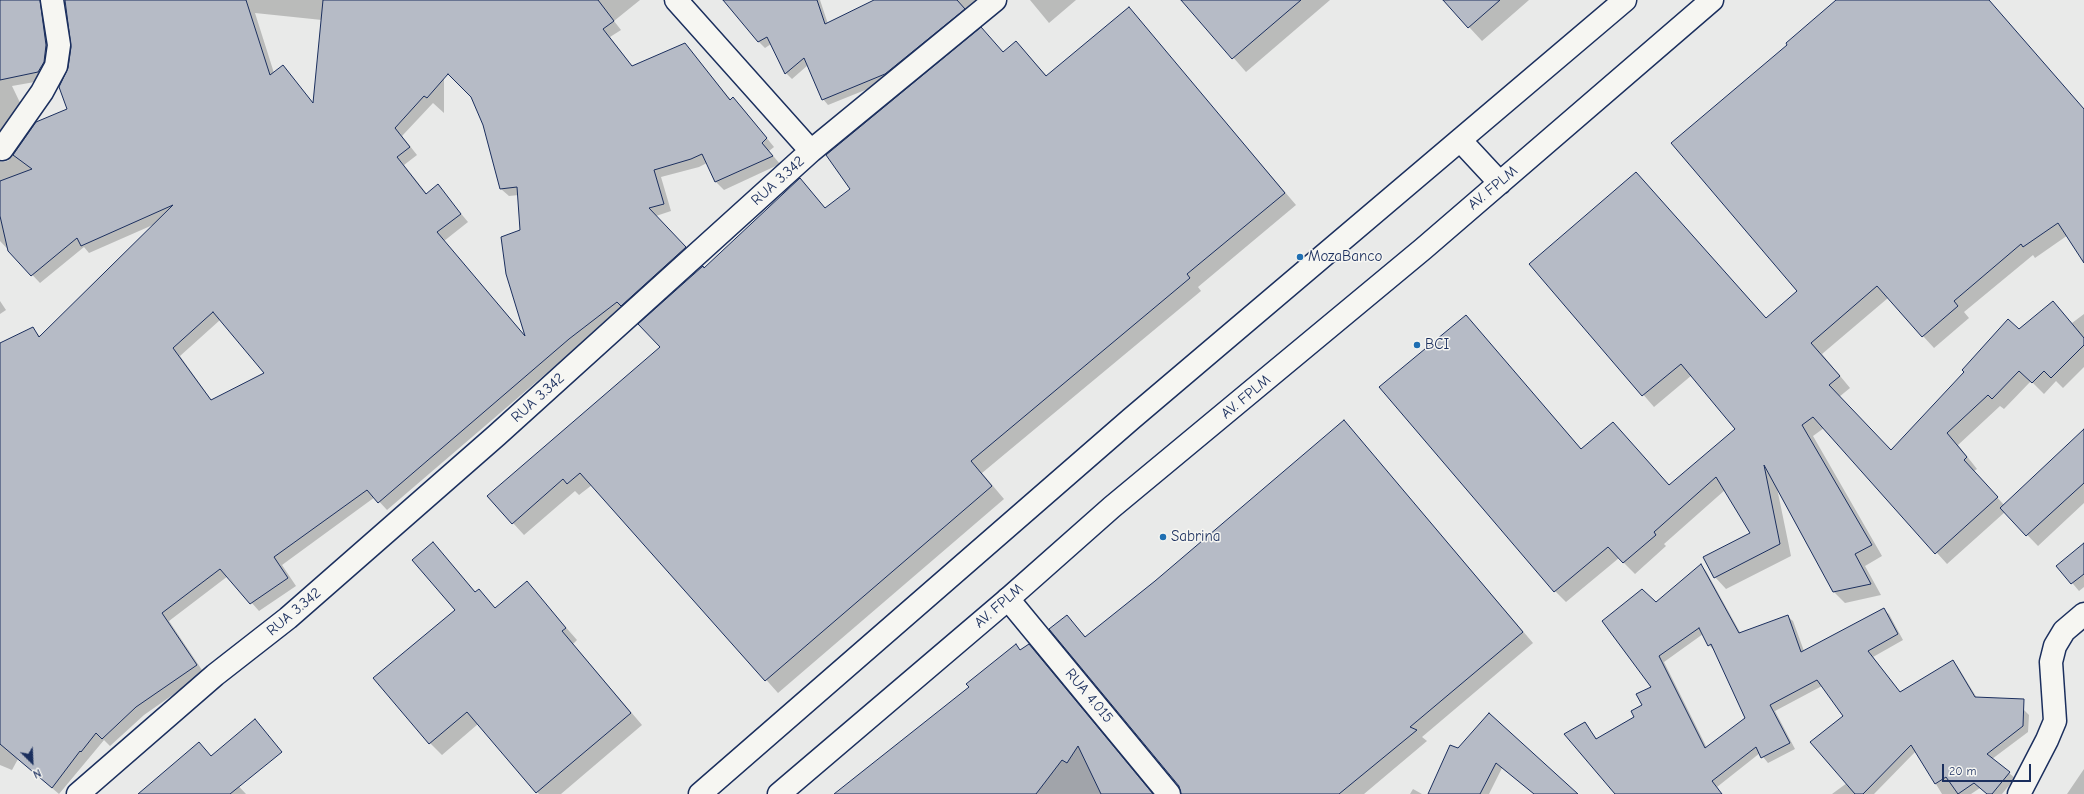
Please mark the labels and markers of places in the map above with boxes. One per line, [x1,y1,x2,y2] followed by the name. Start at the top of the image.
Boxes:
[1308,248,1382,266] place label: MozaBanco
[1295,252,1305,262] marker: MozaBanco
[1425,336,1449,354] place label: BCI
[1412,340,1422,350] marker: BCI
[1171,528,1220,546] place label: Sabrina
[1158,532,1168,542] marker: Sabrina

